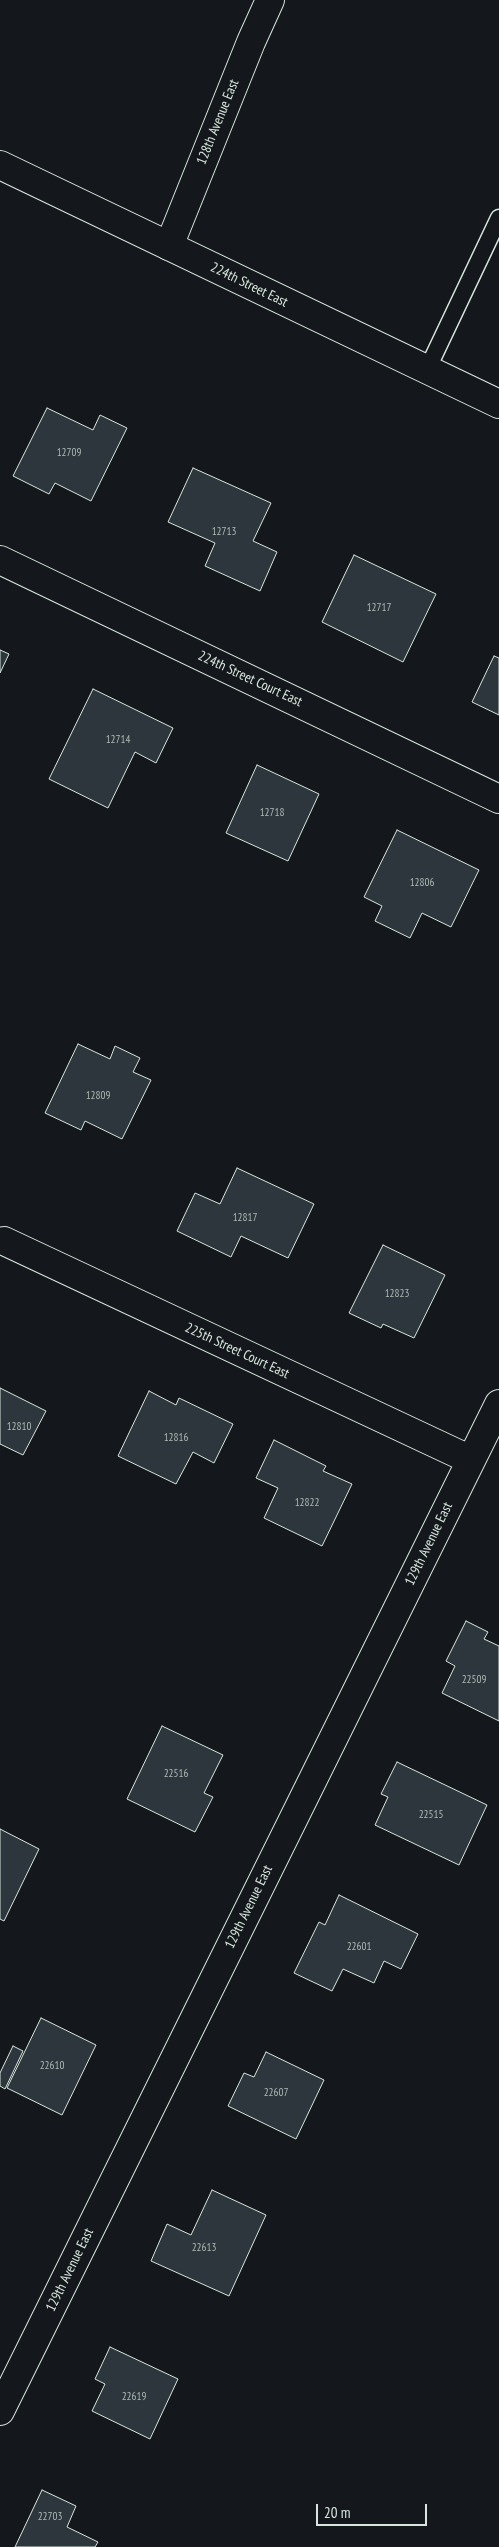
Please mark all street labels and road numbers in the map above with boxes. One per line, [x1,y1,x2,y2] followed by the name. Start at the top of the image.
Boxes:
[193,77,243,167] street label: 128th Avenue East
[208,259,290,311] street label: 224th Street East
[195,647,305,711] street label: 224th Street Court East
[182,1319,292,1383] street label: 225th Street Court East
[402,1500,456,1588] street label: 129th Avenue East
[222,1863,276,1951] street label: 129th Avenue East
[43,2226,97,2314] street label: 129th Avenue East

